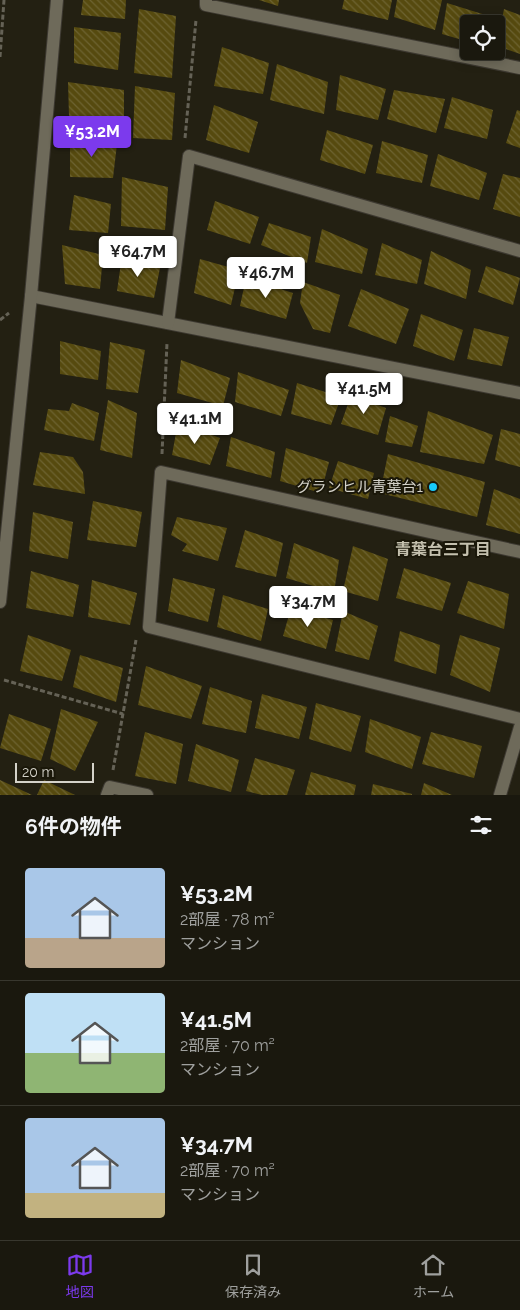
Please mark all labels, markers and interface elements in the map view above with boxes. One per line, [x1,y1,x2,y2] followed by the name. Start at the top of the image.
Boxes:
[460,15,505,60] map controls
[460,15,505,60] button: locate
[51,116,133,158] pin: ¥53.2M
[64,122,120,141] text: ¥53.2M
[97,236,179,278] pin: ¥64.7M
[110,242,166,261] text: ¥64.7M
[225,256,307,299] pin: ¥46.7M
[238,263,294,282] text: ¥46.7M
[323,372,405,415] pin: ¥41.5M
[337,379,391,398] text: ¥41.5M
[154,402,236,445] pin: ¥41.1M
[168,409,222,428] text: ¥41.1M
[297,478,424,496] place label: グランヒル青葉台1
[427,481,439,493] marker: グランヒル青葉台1
[395,540,491,559] district label: 青葉台三丁目
[267,586,349,628] pin: ¥34.7M
[280,592,336,611] text: ¥34.7M
[15,760,94,783] scale bar
[22,764,54,780] text: 20 m
[467,811,495,839] icon: filters
[25,814,122,839] text: 6件の物件
[180,881,253,906] text: ¥53.2M
[65,888,125,948] icon: home
[180,910,275,929] text: 2部屋 · 78 m²
[180,934,260,953] text: マンション
[180,1007,252,1032] text: ¥41.5M
[65,1013,125,1073] icon: home
[180,1036,275,1055] text: 2部屋 · 70 m²
[180,1060,260,1079] text: マンション
[180,1132,253,1157] text: ¥34.7M
[65,1138,125,1198] icon: home
[180,1161,275,1180] text: 2部屋 · 70 m²
[180,1185,260,1204] text: マンション
[66,1251,94,1301] tab: 地図
[225,1251,281,1301] tab: 保存済み
[413,1251,454,1301] tab: ホーム

